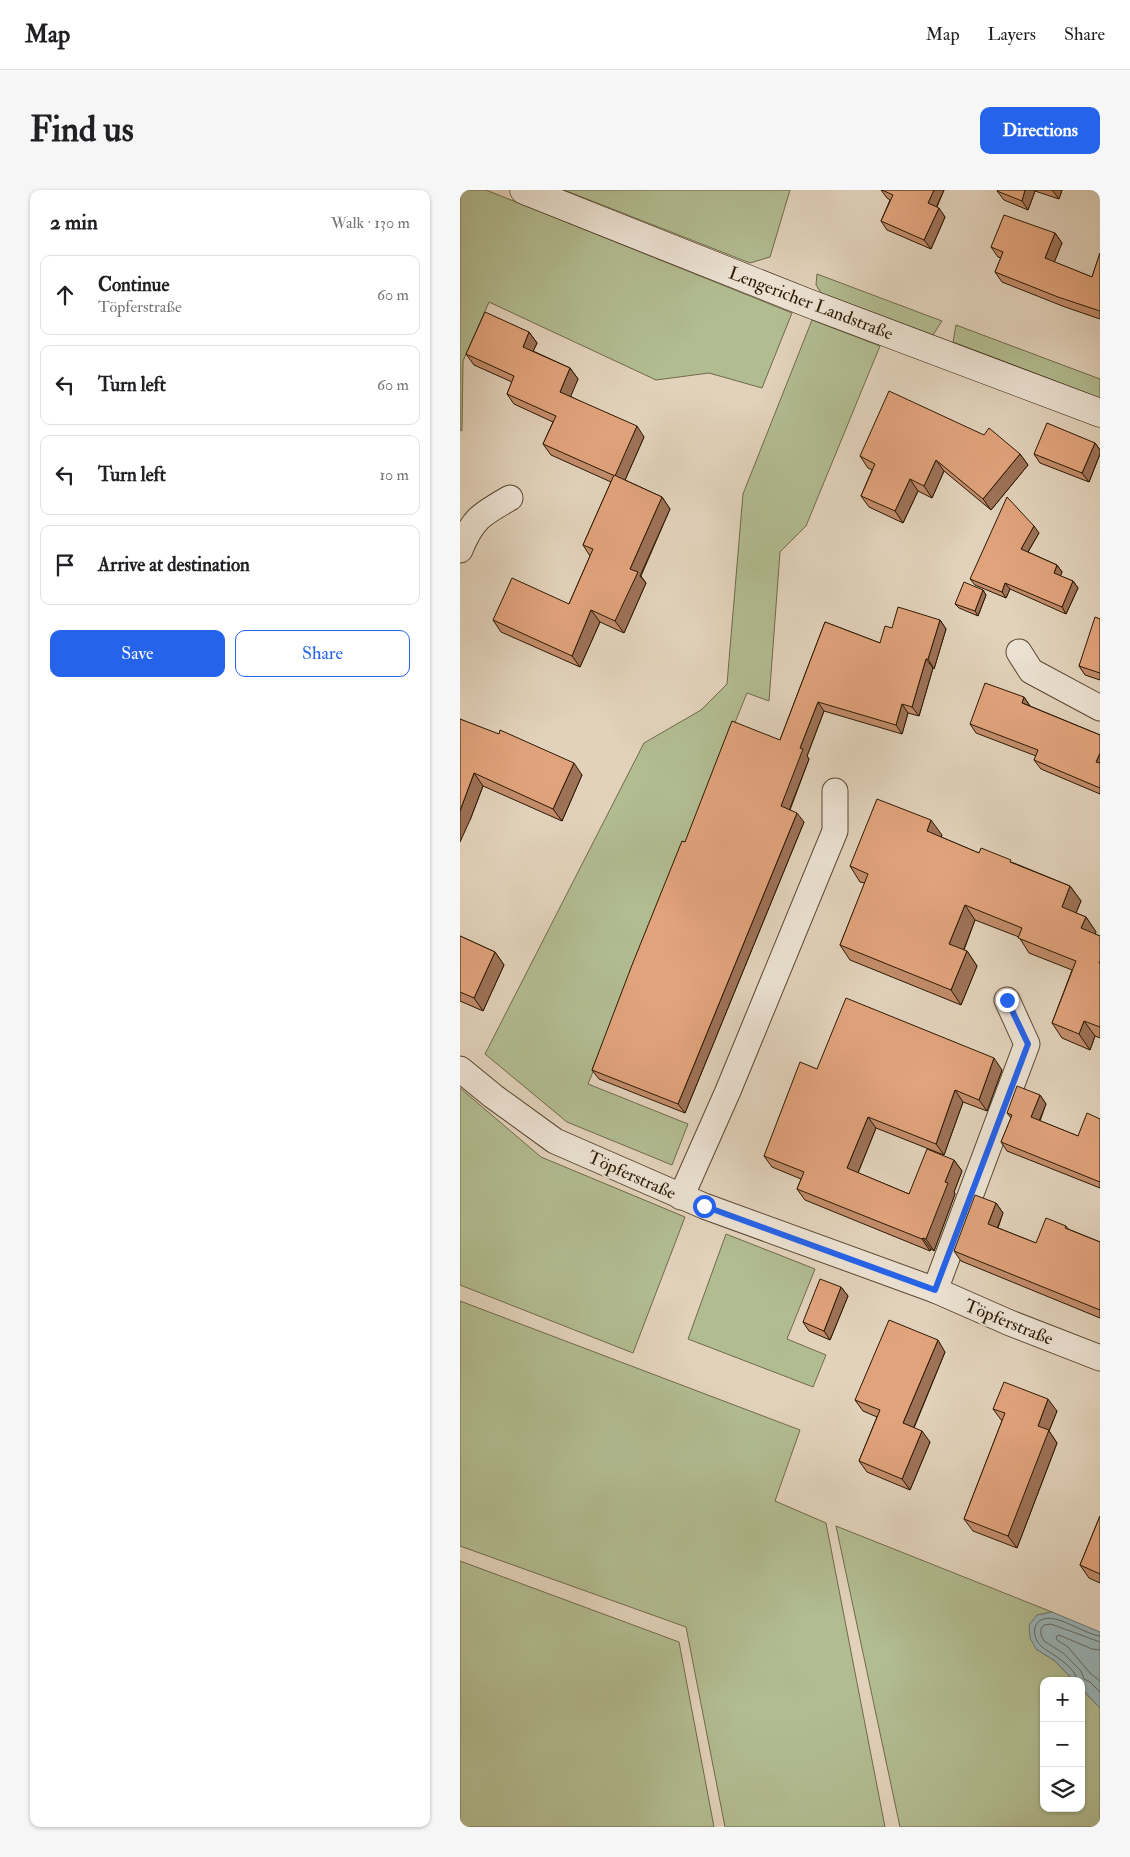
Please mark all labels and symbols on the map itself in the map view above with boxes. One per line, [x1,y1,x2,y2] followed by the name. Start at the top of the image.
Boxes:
[725,262,897,346] street label: Lengericher Landstraße
[996,989,1019,1012] route end
[584,1146,680,1205] street label: Töpferstraße
[693,1195,716,1218] route start
[961,1294,1057,1351] street label: Töpferstraße

